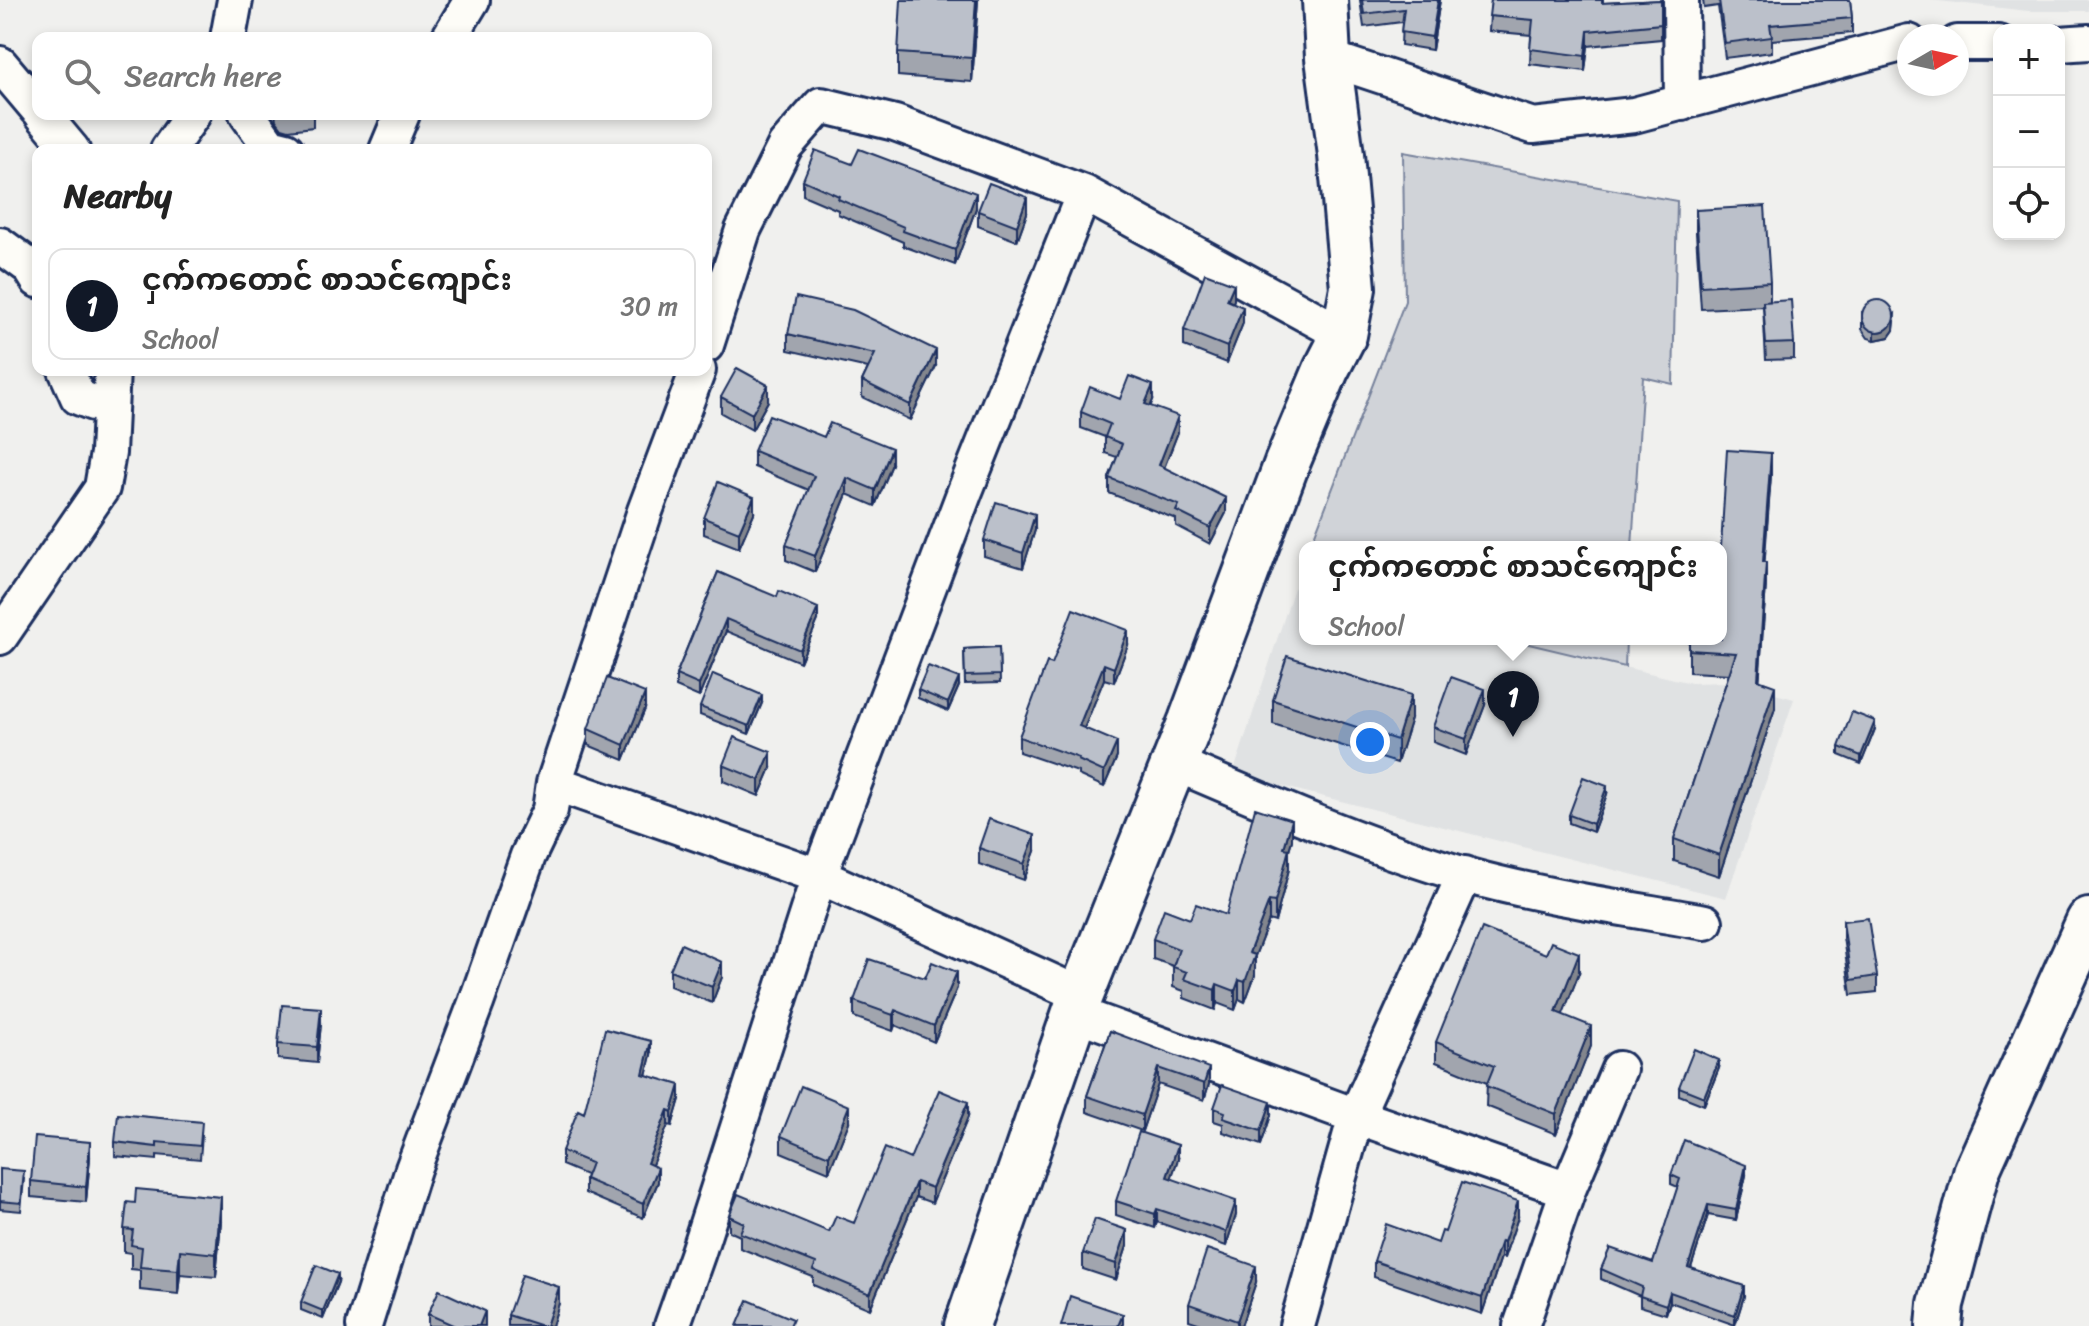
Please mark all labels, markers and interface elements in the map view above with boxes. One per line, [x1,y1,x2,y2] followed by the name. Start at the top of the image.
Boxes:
[1897,24,1969,96] north arrow
[1993,24,2065,240] map controls
[1993,24,2065,96] button: +
[32,32,712,120] search box
[124,49,282,103] text: Search here
[60,54,104,98] icon: search
[1993,96,2065,168] button: −
[64,166,172,226] text: Nearby
[1993,168,2065,240] button: locate
[142,253,512,307] text: ငှက်ကတောင် စာသင်ကျောင်း
[86,283,98,329] text: 1
[621,283,678,329] text: 30 m
[142,316,219,362] text: School
[1328,540,1698,594] text: ငှက်ကတောင် စာသင်ကျောင်း
[1299,541,1727,645] popup
[1328,603,1405,649] text: School
[1487,671,1539,737] pin: 1
[1350,722,1390,762] your location

